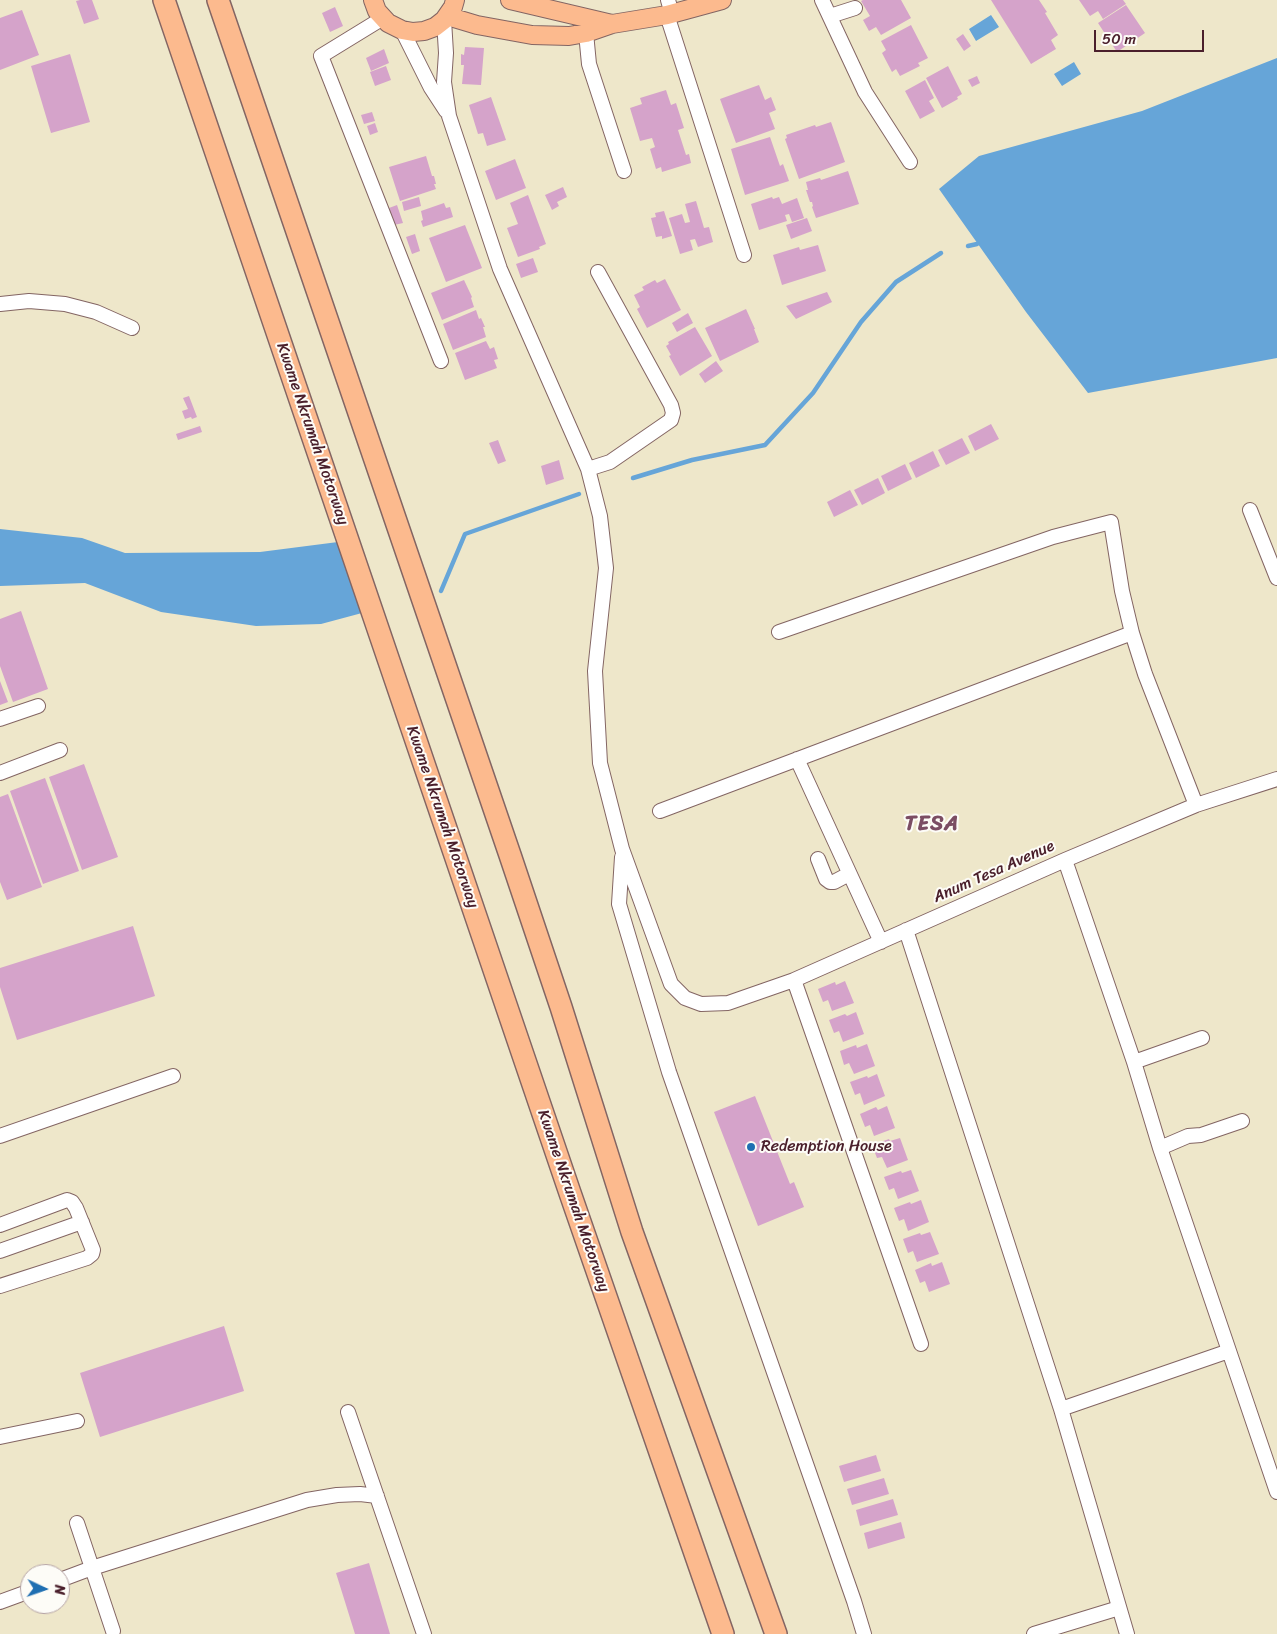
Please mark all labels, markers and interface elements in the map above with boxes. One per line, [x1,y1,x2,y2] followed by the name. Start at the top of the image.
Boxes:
[1097,20,1207,52] scale bar
[1102,26,1136,52] text: 50 m
[272,340,352,528] street label: Kwame Nkrumah Motorway
[402,723,482,911] street label: Kwame Nkrumah Motorway
[904,812,960,838] district label: TESA
[931,837,1057,907] street label: Anum Tesa Avenue
[533,1107,613,1295] street label: Kwame Nkrumah Motorway
[761,1137,892,1157] place label: Redemption House
[745,1141,757,1153] marker: Redemption House
[20,1564,70,1614] north arrow
[47,1584,72,1595] text: N

